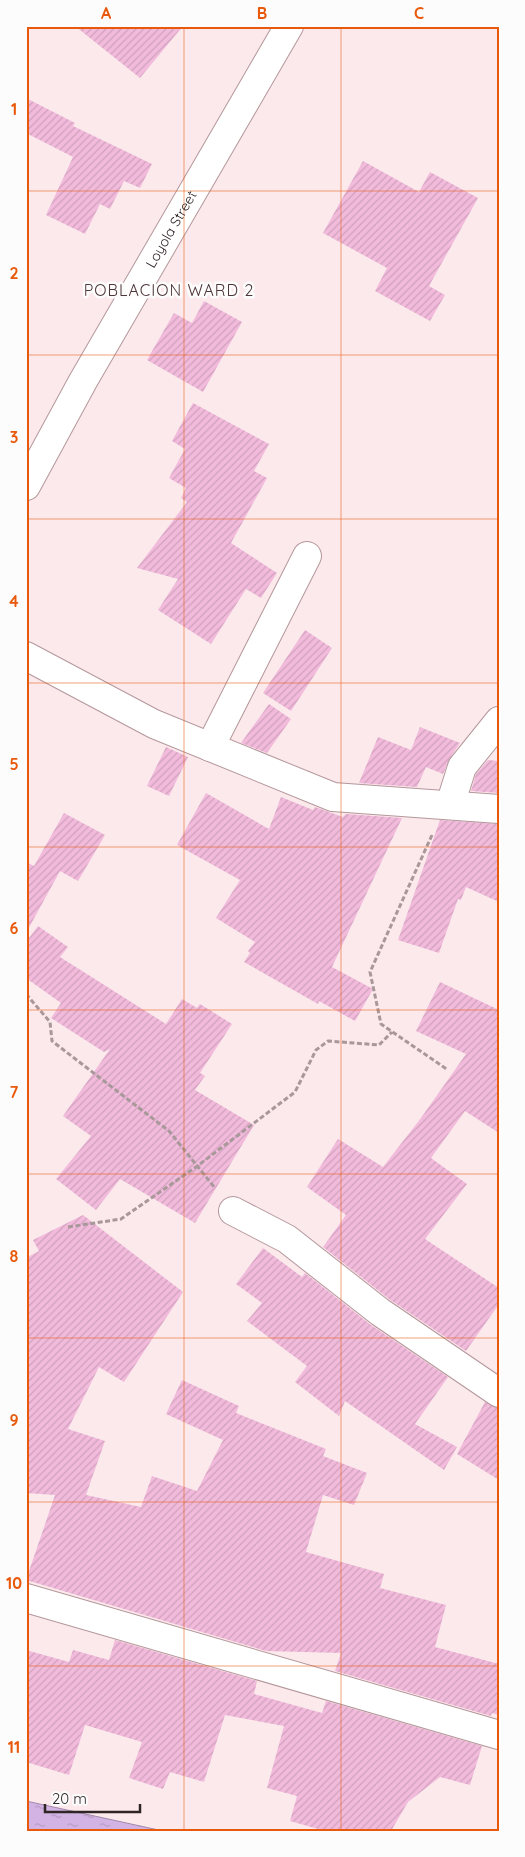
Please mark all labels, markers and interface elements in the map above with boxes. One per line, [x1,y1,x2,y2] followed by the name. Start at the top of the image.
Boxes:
[101,3,112,23] text: A
[257,3,267,23] text: B
[414,3,424,23] text: C
[11,99,17,119] text: 1
[142,187,201,271] street label: Loyola Street
[9,263,19,283] text: 2
[84,280,254,300] district label: POBLACION WARD 2
[10,427,18,447] text: 3
[9,591,19,611] text: 4
[9,754,19,774] text: 5
[10,918,19,938] text: 6
[10,1082,19,1102] text: 7
[10,1246,19,1266] text: 8
[9,1410,19,1430] text: 9
[6,1573,22,1593] text: 10
[8,1737,20,1757] text: 11
[45,1782,140,1814] scale bar
[52,1789,87,1808] text: 20 m

